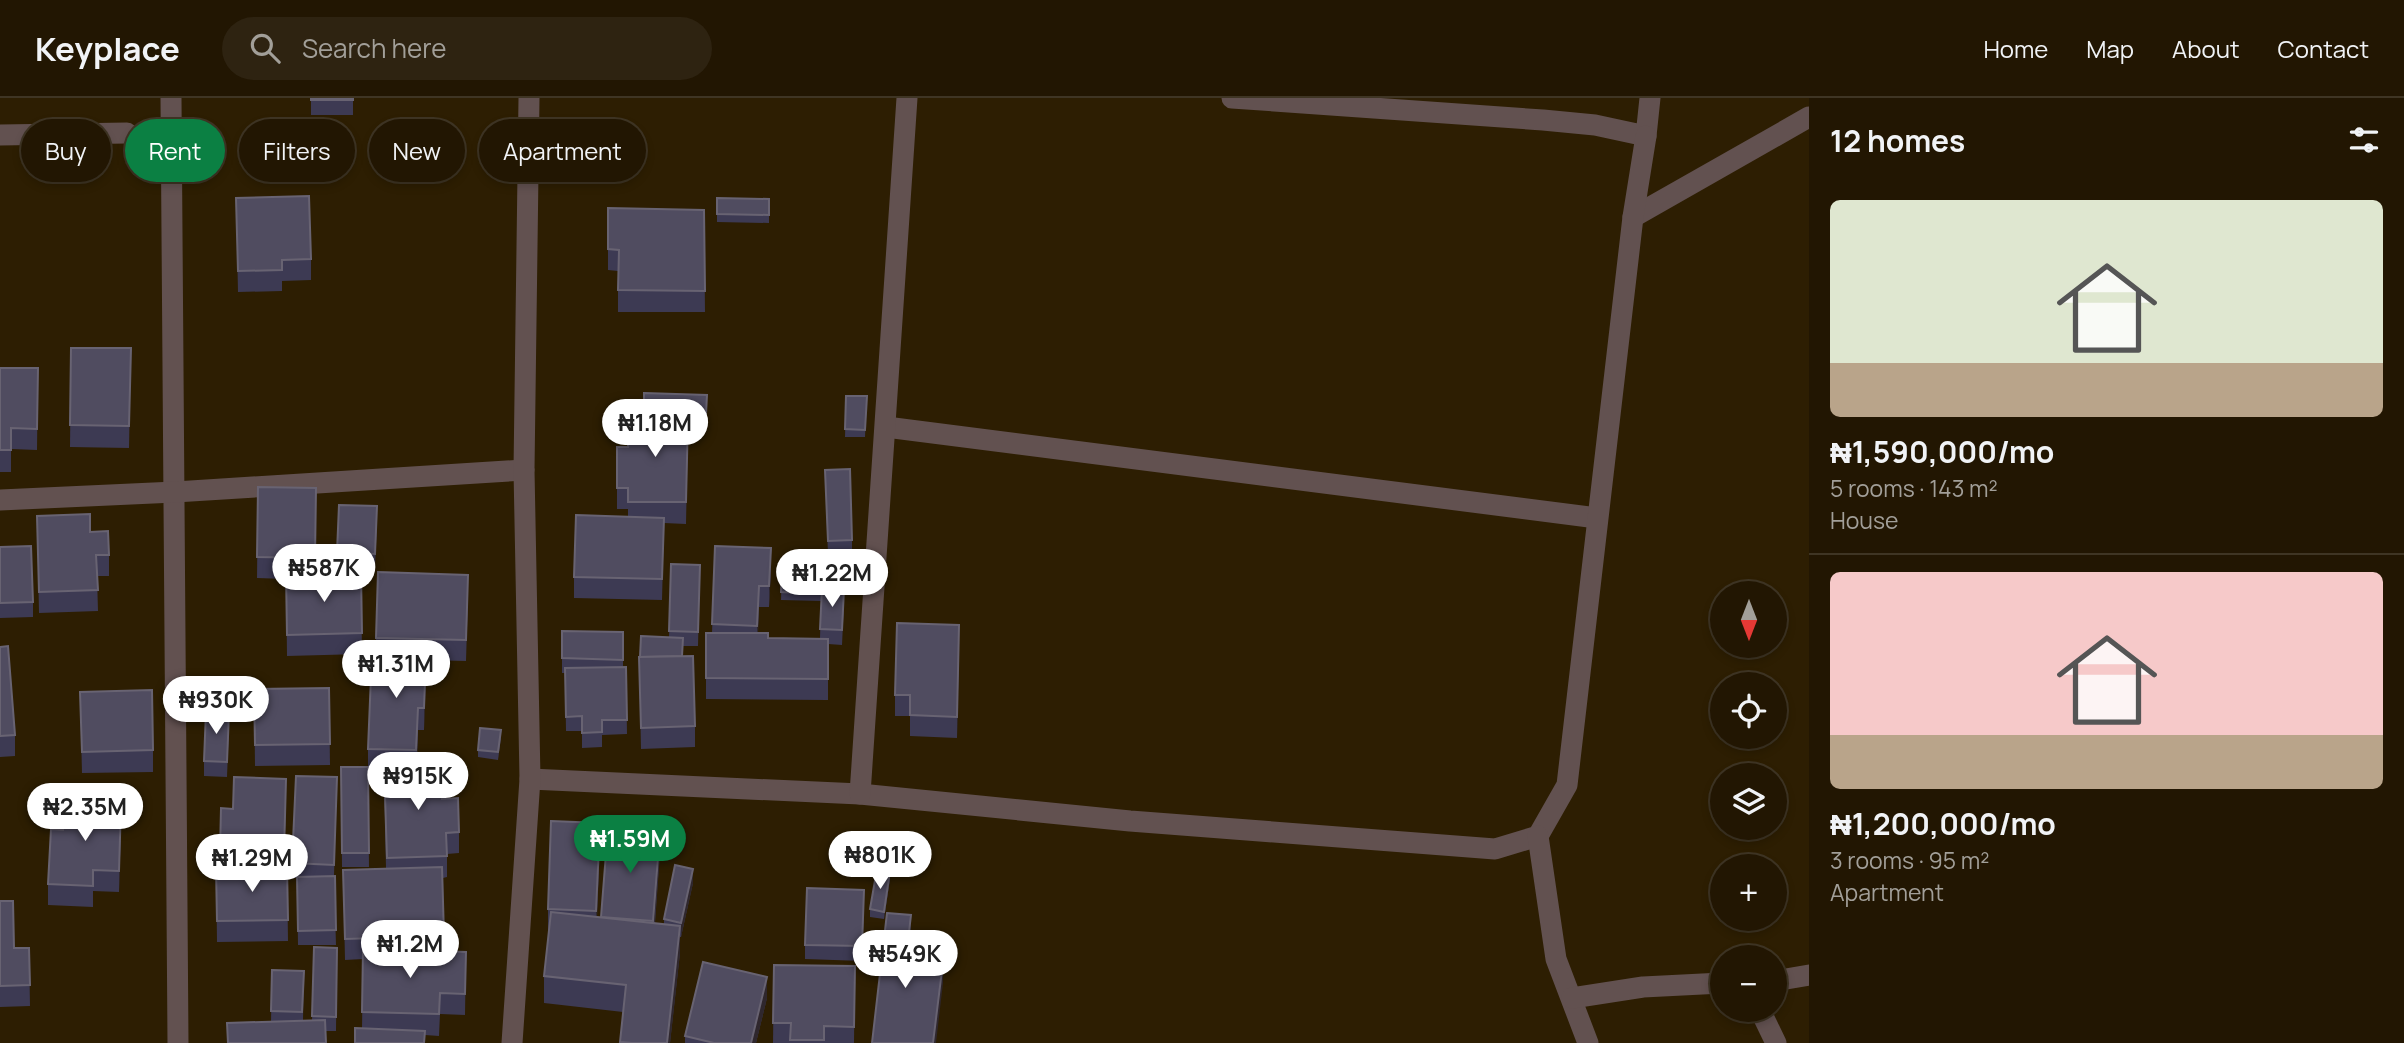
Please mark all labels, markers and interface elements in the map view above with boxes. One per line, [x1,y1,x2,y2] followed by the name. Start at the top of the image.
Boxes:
[222,17,712,80] search box
[35,26,180,71] text: Keyplace
[246,29,284,67] icon: search
[302,30,447,66] text: Search here
[1983,32,2048,65] text: Home
[2086,32,2134,65] text: Map
[2172,32,2240,65] text: About
[2278,32,2369,65] text: Contact
[21,119,111,182] chip: Buy
[125,119,225,182] chip: Rent
[239,119,355,182] chip: Filters
[369,119,465,182] chip: New
[479,119,646,182] chip: Apartment
[1830,120,1965,161] text: 12 homes
[2345,121,2383,159] icon: filters
[2044,245,2170,371] icon: home
[598,400,712,459] pin: ₦1.18M
[618,406,692,438] text: ₦1.18M
[1830,431,2054,472] text: ₦1,590,000/mo
[1830,472,1998,504] text: 5 rooms · 143 m²
[1830,504,1899,536] text: House
[275,545,373,604] pin: ₦587K
[775,550,889,609] pin: ₦1.22M
[288,551,360,583] text: ₦587K
[792,556,872,588] text: ₦1.22M
[1710,581,1787,658] north arrow
[1710,581,1787,1022] map controls
[2044,617,2170,743] icon: home
[339,640,453,700] pin: ₦1.31M
[358,647,434,679] text: ₦1.31M
[1710,672,1787,749] button: locate
[167,676,265,736] pin: ₦930K
[179,683,253,715] text: ₦930K
[369,752,467,812] pin: ₦915K
[383,759,453,791] text: ₦915K
[1710,763,1787,840] button: layers
[28,784,142,843] pin: ₦2.35M
[43,790,127,822] text: ₦2.35M
[1830,803,2056,844] text: ₦1,200,000/mo
[573,816,687,875] pin: ₦1.59M
[590,822,670,854] text: ₦1.59M
[831,832,929,891] pin: ₦801K
[195,834,309,894] pin: ₦1.29M
[845,838,915,870] text: ₦801K
[212,841,292,873] text: ₦1.29M
[1830,844,1989,876] text: 3 rooms · 95 m²
[1710,854,1787,931] button: +
[1830,876,1944,908] text: Apartment
[361,920,459,980] pin: ₦1.2M
[377,927,443,959] text: ₦1.2M
[856,930,954,990] pin: ₦549K
[869,937,941,969] text: ₦549K
[1710,945,1787,1022] button: −

